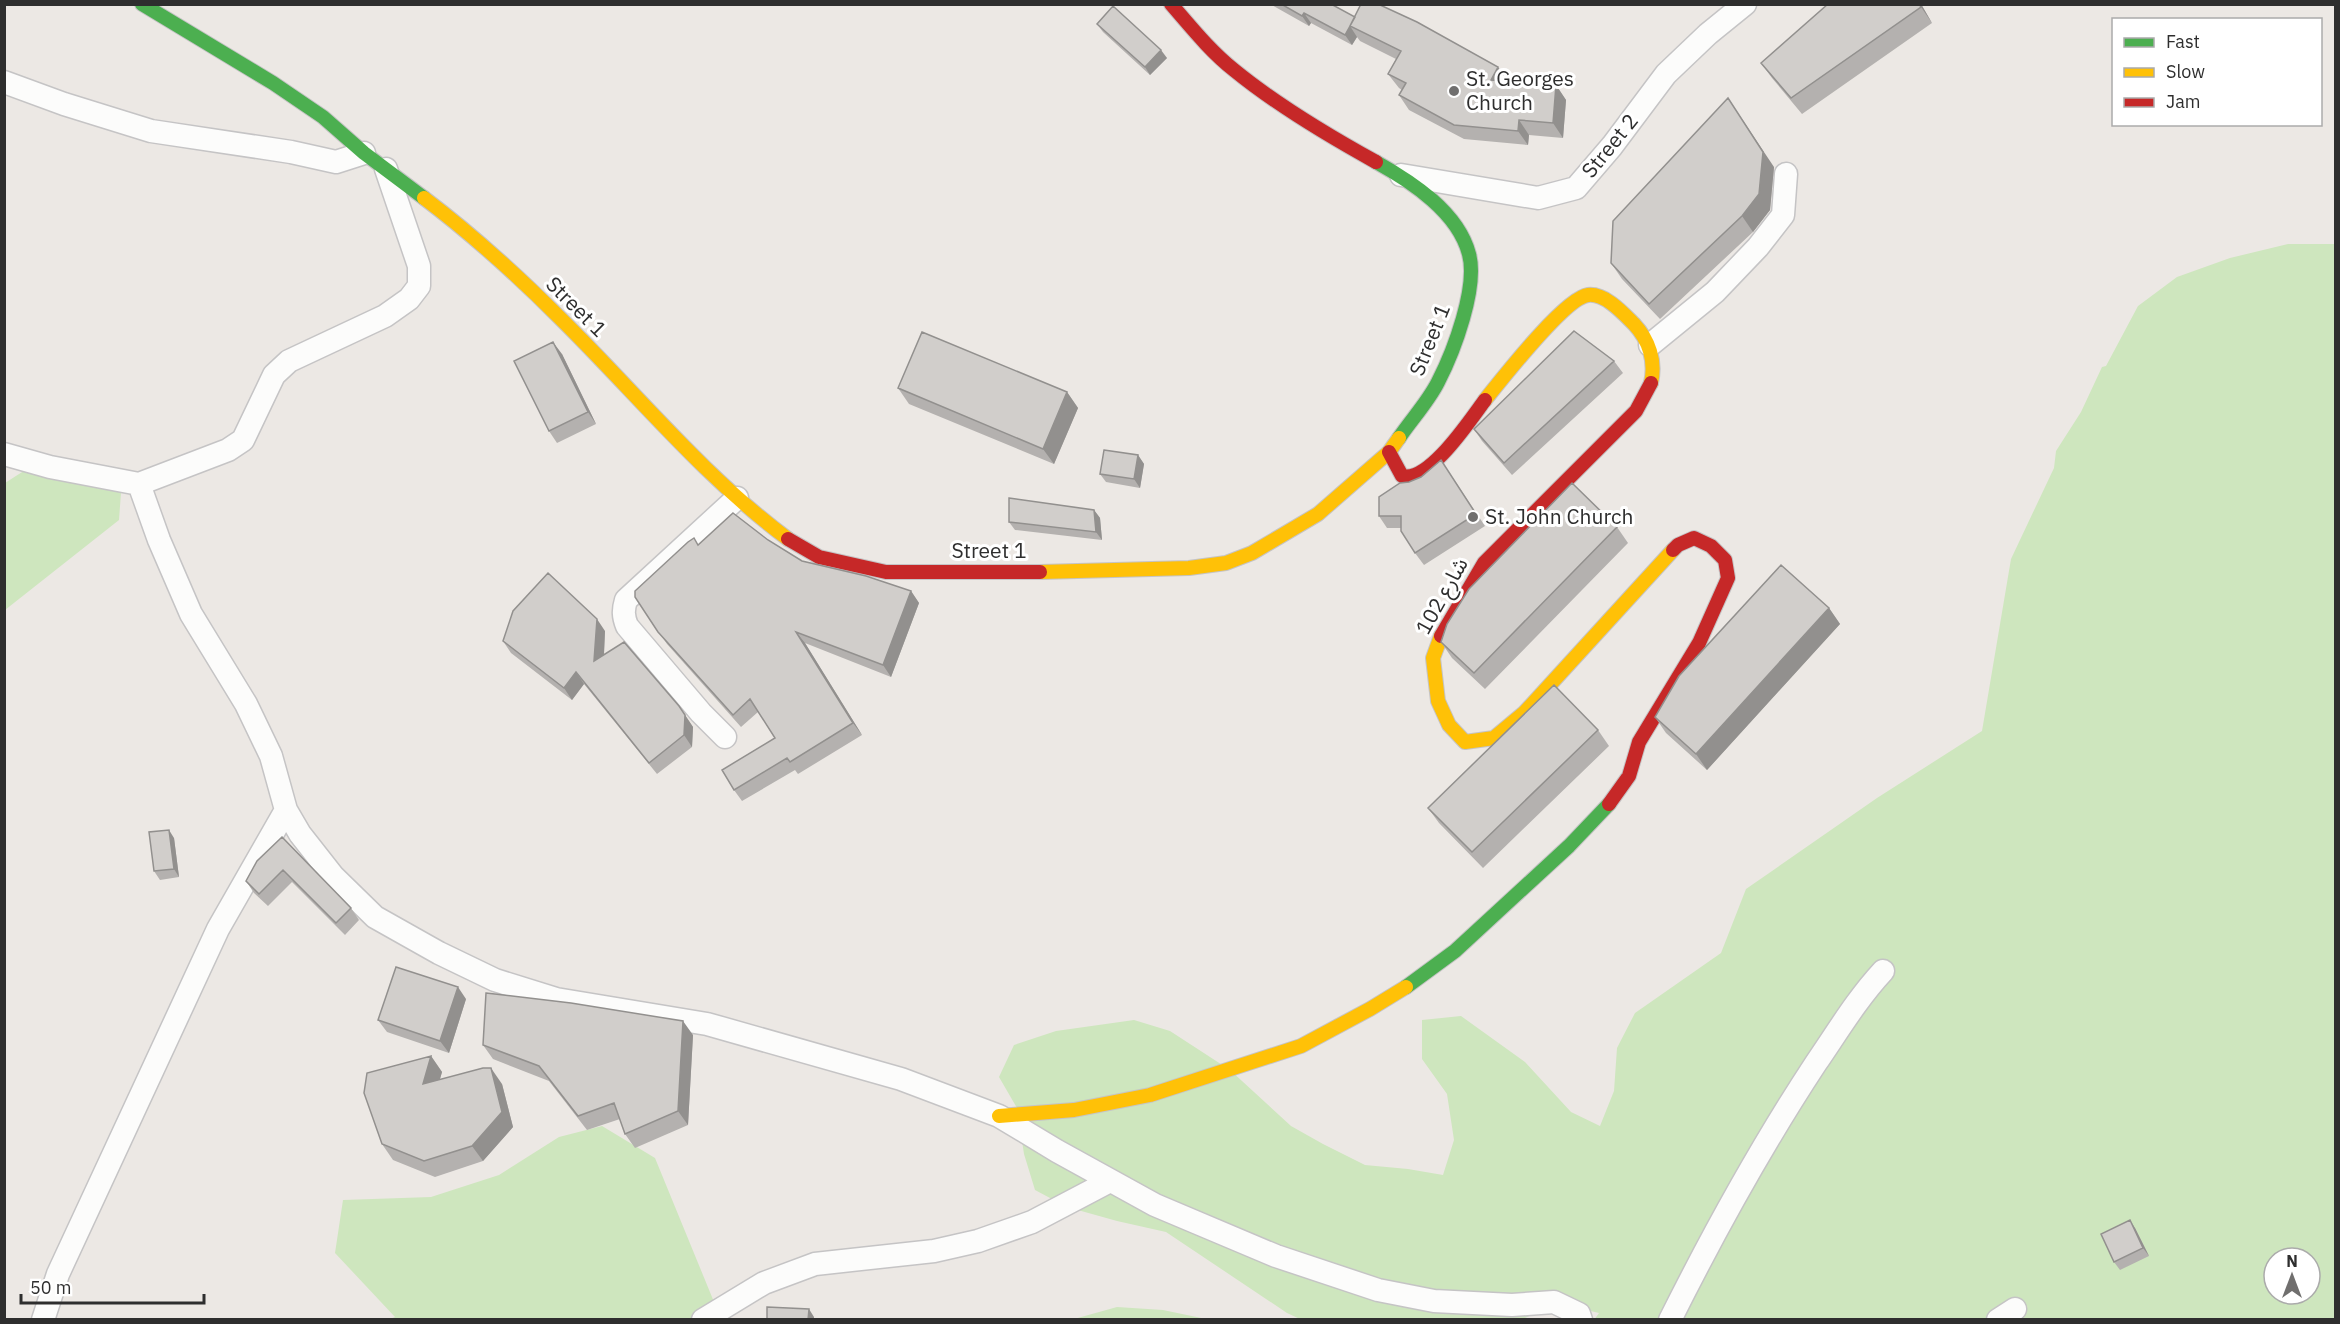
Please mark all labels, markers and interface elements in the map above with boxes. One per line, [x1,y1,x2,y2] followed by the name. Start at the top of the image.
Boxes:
[2112,18,2322,126] legend
[2166,30,2200,53] text: Fast
[2166,60,2205,83] text: Slow
[1466,64,1574,116] place label: St. Georges Church
[1447,84,1461,98] marker: St. Georges Church
[2166,90,2201,113] text: Jam
[1575,107,1644,183] street label: Street 2
[540,270,613,343] street label: Street 1
[1402,300,1456,380] street label: Street 1
[1485,502,1634,530] place label: St. John Church
[1466,510,1480,524] marker: St. John Church
[951,536,1027,564] street label: Street 1
[1409,552,1475,640] street label: شارع 102
[2262,1246,2322,1306] north arrow
[2286,1251,2298,1271] text: N
[21,1267,204,1305] scale bar
[30,1276,72,1299] text: 50 m

